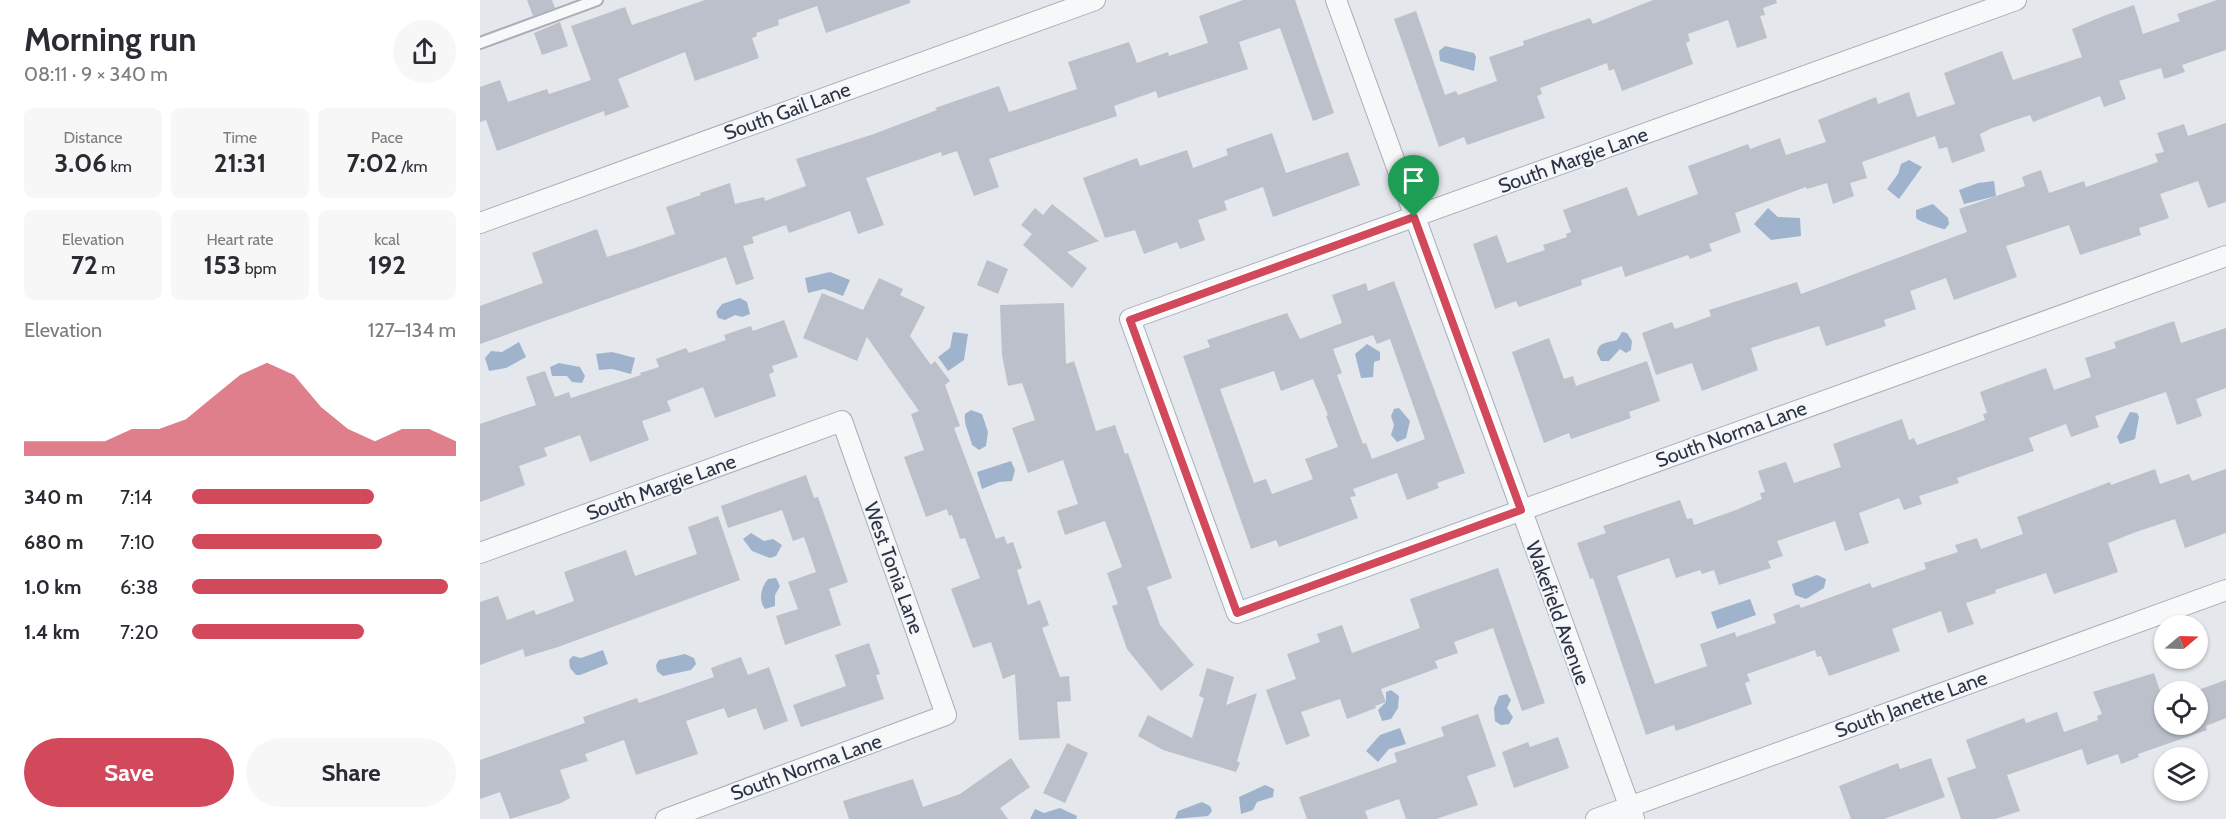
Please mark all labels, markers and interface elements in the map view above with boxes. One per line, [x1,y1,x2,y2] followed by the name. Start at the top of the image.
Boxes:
[24,19,196,59] text: Morning run
[393,20,456,83] button: share
[24,62,168,86] text: 08:11 · 9 × 340 m
[721,77,853,145] street label: South Gail Lane
[1495,122,1651,198] street label: South Margie Lane
[64,128,122,147] text: Distance
[223,128,257,147] text: Time
[371,128,403,147] text: Pace
[54,147,107,179] text: 3.06
[214,147,266,179] text: 21:31
[346,147,398,179] text: 7:02
[1388,155,1439,217] pin
[107,157,132,176] text: km
[398,157,428,176] text: /km
[1397,164,1430,197] icon: arrive
[62,230,124,249] text: Elevation
[207,230,273,249] text: Heart rate
[374,230,400,249] text: kcal
[71,249,98,281] text: 72
[203,249,241,281] text: 153
[368,249,406,281] text: 192
[98,259,115,278] text: m
[241,259,277,278] text: bpm
[24,318,102,342] text: Elevation
[368,318,456,342] text: 127–134 m
[1652,396,1810,472] street label: South Norma Lane
[583,449,739,525] street label: South Margie Lane
[24,485,83,509] text: 340 m
[120,485,152,509] text: 7:14
[859,499,929,637] street label: West Tonia Lane
[24,530,83,554] text: 680 m
[120,530,155,554] text: 7:10
[1521,538,1595,688] street label: Wakefield Avenue
[24,575,81,599] text: 1.0 km
[120,575,158,599] text: 6:38
[2154,615,2208,669] north arrow
[2154,615,2208,801] map controls
[24,620,80,644] text: 1.4 km
[120,620,159,644] text: 7:20
[1832,665,1990,743] street label: South Janette Lane
[2154,681,2208,735] button: locate
[727,729,885,805] street label: South Norma Lane
[24,738,234,807] button: Save
[246,738,456,807] button: Share
[2154,747,2208,801] button: layers

